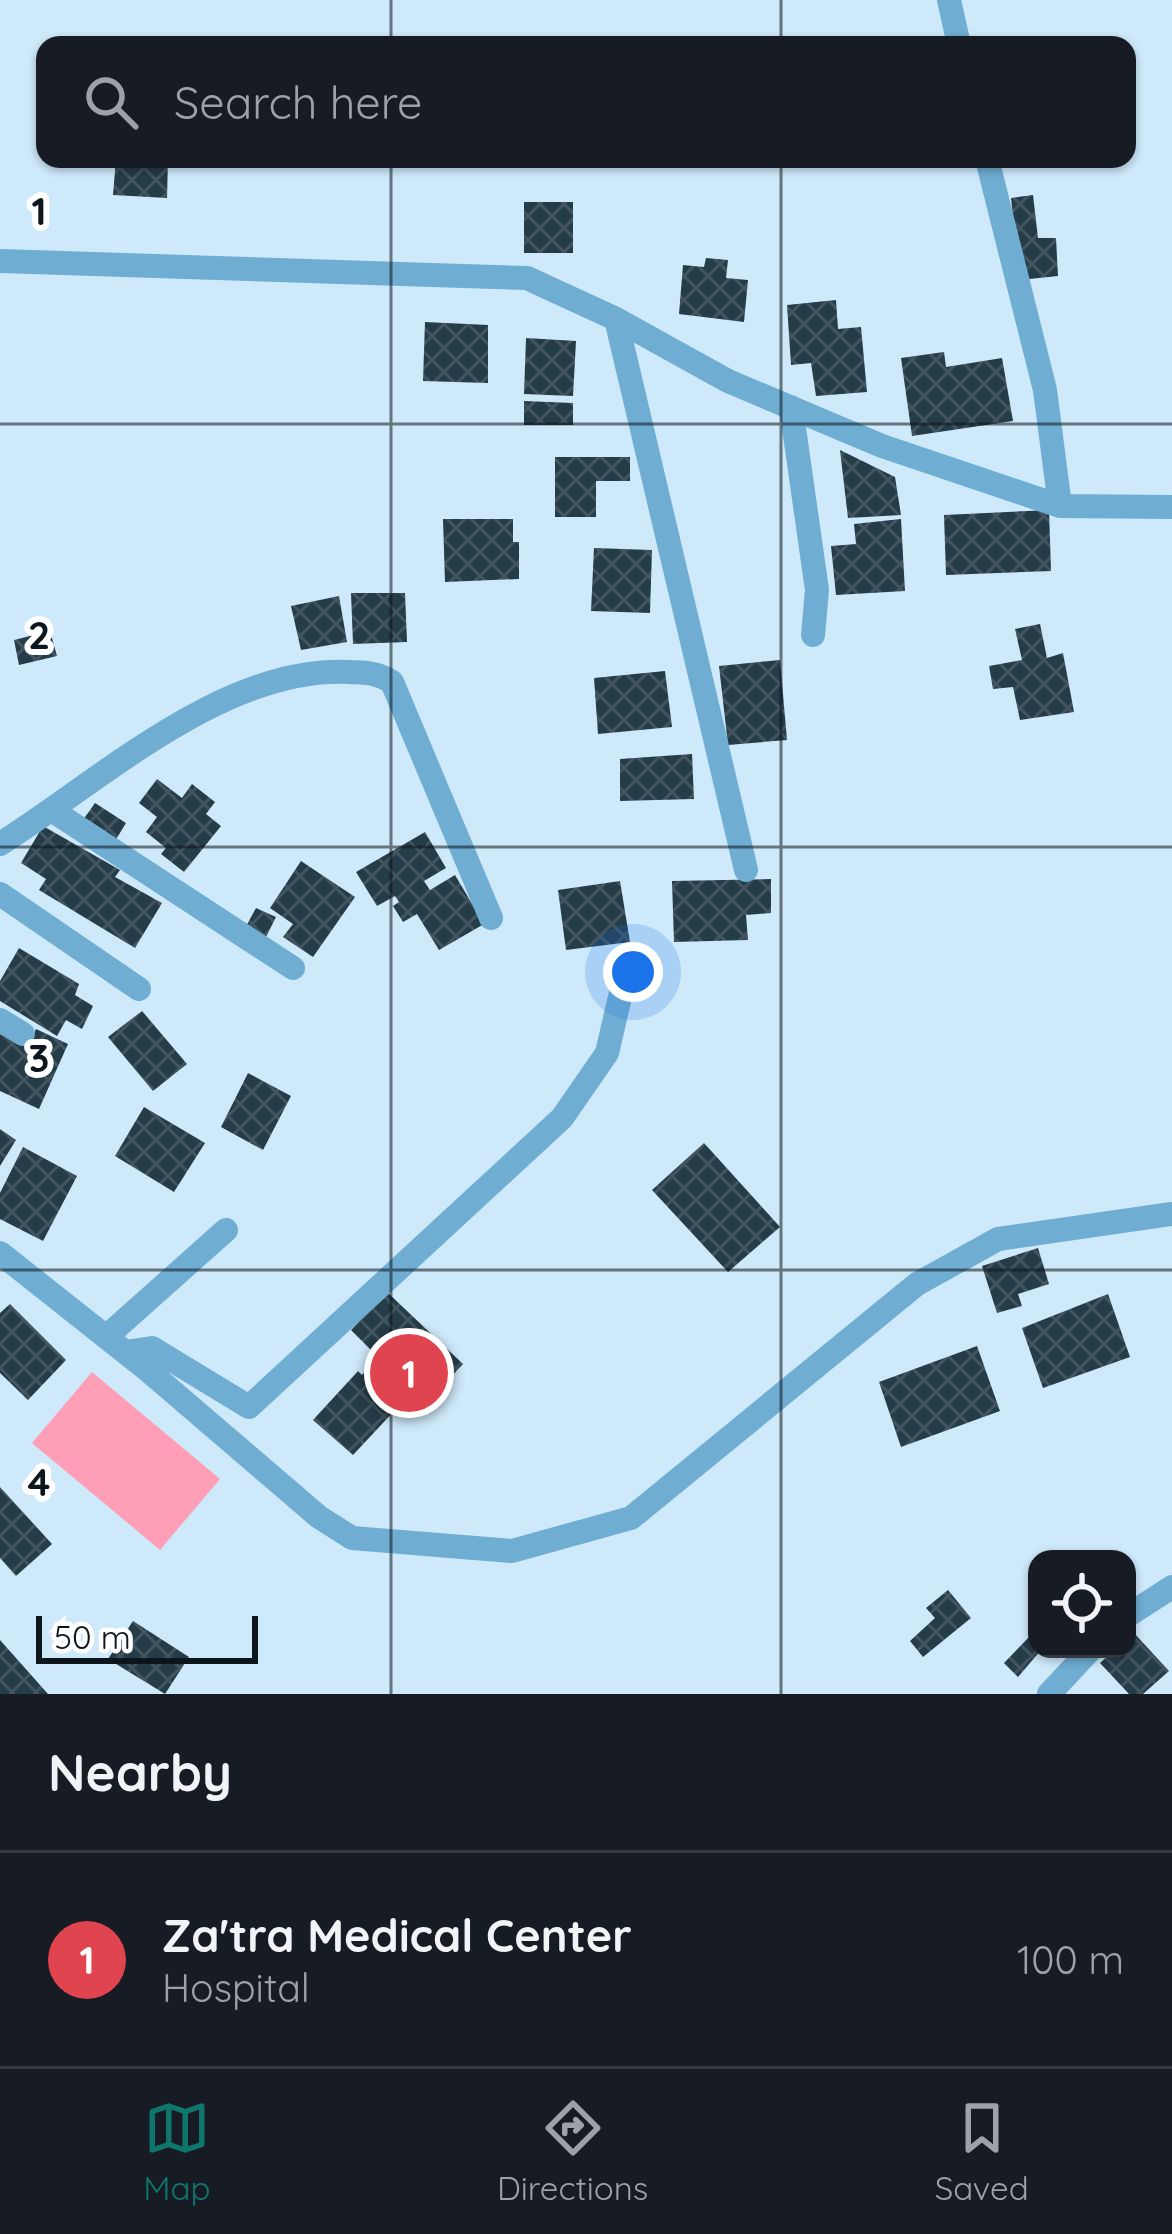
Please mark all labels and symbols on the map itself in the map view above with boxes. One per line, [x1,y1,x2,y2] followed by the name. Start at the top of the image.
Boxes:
[31,186,47,235] text: 1
[28,610,50,659] text: 2
[603,942,663,1002] your location
[29,1033,49,1082] text: 3
[370,1328,448,1418] pin: 1
[28,1457,50,1506] text: 4
[36,1610,258,1663] scale bar

